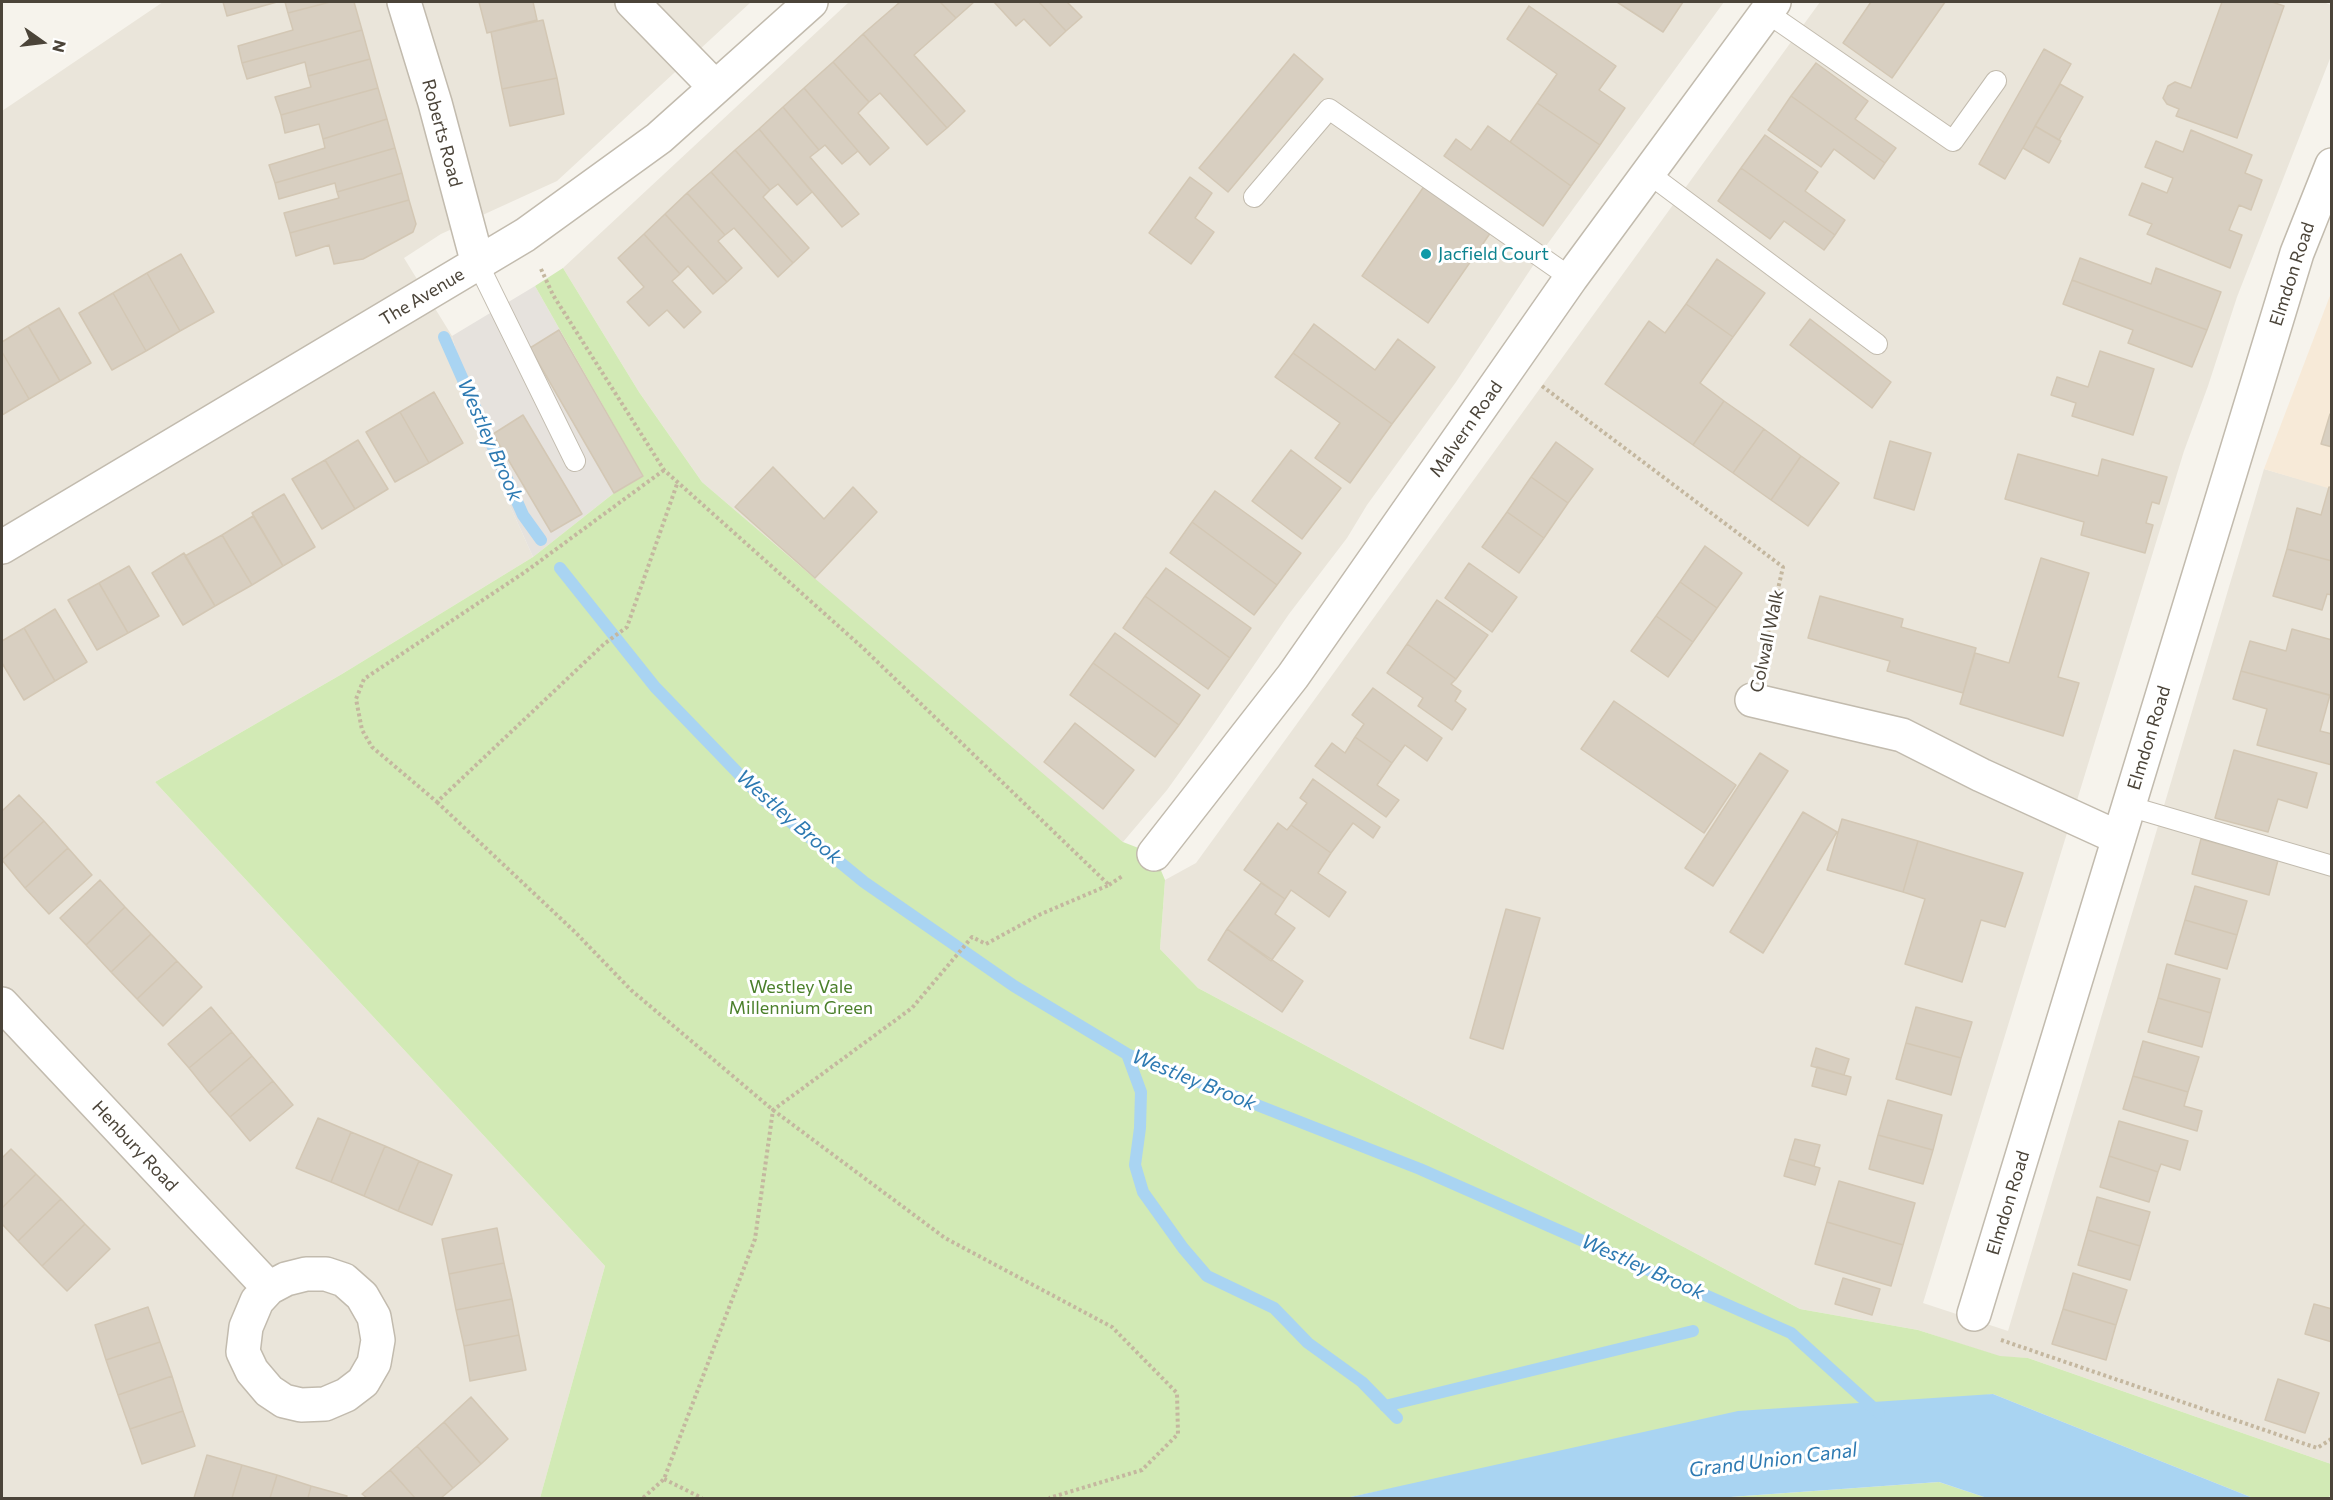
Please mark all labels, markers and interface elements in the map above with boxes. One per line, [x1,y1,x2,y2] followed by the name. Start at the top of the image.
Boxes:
[12,12,72,72] north arrow
[49,38,71,55] text: N
[417,77,467,189] street label: Roberts Road
[2265,219,2319,329] street label: Elmdon Road
[1438,243,1549,265] place label: Jacfield Court
[1419,247,1433,261] marker: Jacfield Court
[376,263,468,331] street label: The Avenue
[452,375,528,505] water label: Westley Brook
[1425,377,1507,481] street label: Malvern Road
[1746,587,1788,695] street label: Colwall Walk
[2123,683,2175,793] street label: Elmdon Road
[731,765,847,869] water label: Westley Brook
[729,976,873,1018] park label: Westley Vale Millennium Green
[1128,1044,1260,1116] water label: Westley Brook
[88,1096,182,1196] street label: Henbury Road
[1982,1148,2034,1258] street label: Elmdon Road
[1578,1229,1708,1305] water label: Westley Brook
[1687,1438,1859,1482] water label: Grand Union Canal

